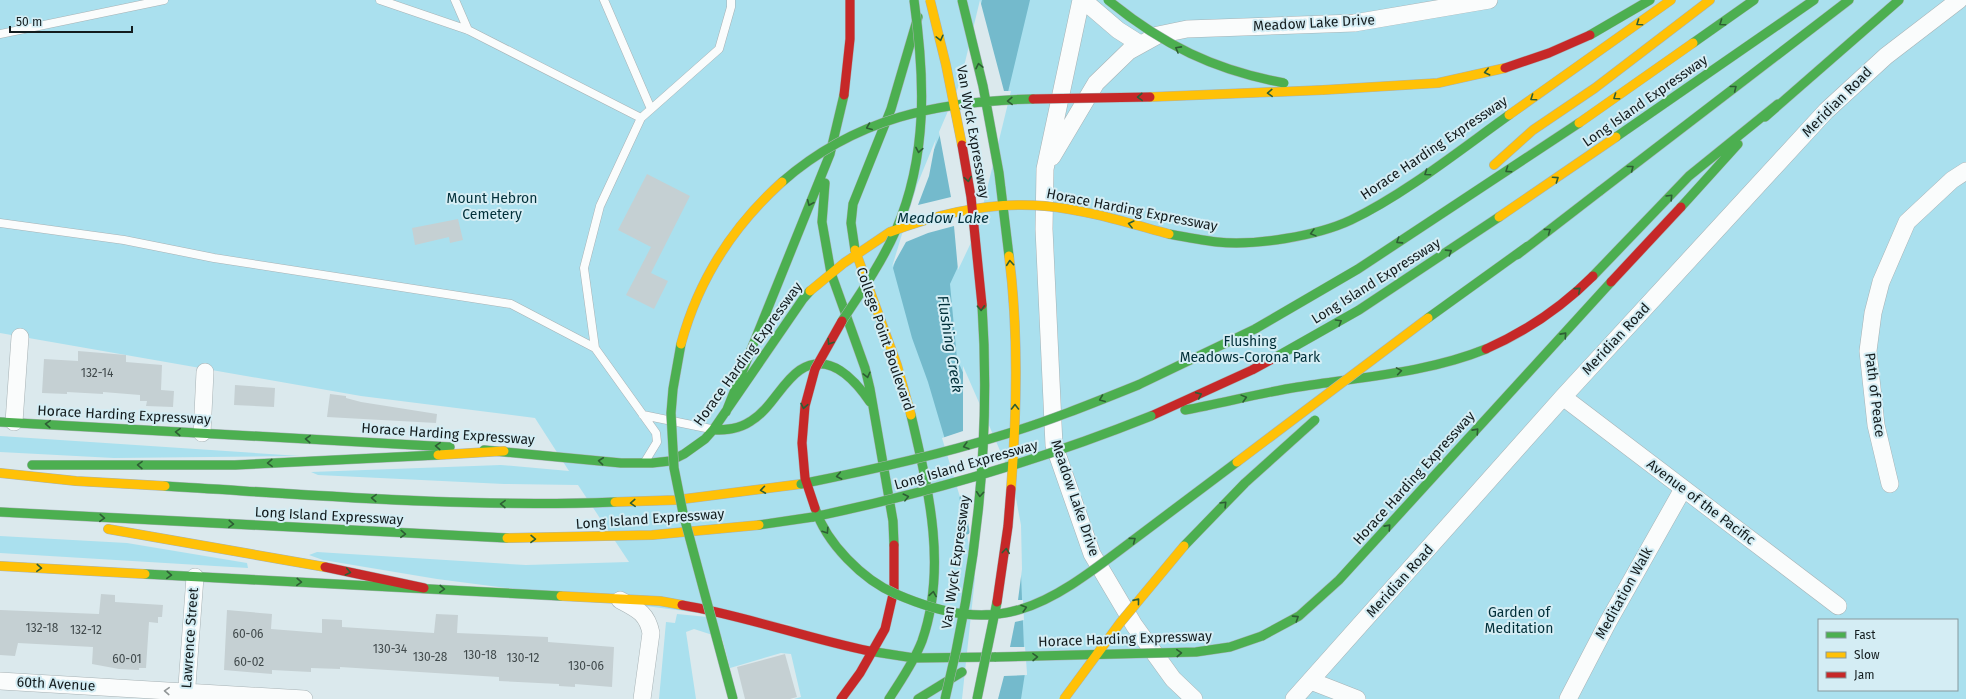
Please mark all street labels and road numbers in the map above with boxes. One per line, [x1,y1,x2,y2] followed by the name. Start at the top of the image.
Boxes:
[1253,11,1375,35] street label: Meadow Lake Drive
[1579,51,1711,151] street label: Long Island Expressway
[1798,63,1876,141] street label: Meridian Road
[953,64,993,200] street label: Van Wyck Expressway
[1357,92,1511,204] street label: Horace Harding Expressway
[1045,185,1219,235] street label: Horace Harding Expressway
[1308,234,1444,328] street label: Long Island Expressway
[852,265,918,413] street label: College Point Boulevard
[690,279,806,429] street label: Horace Harding Expressway
[1578,300,1654,378] street label: Meridian Road
[1861,352,1889,438] street label: Path of Peace
[37,402,211,428] street label: Horace Harding Expressway
[1350,408,1479,548] street label: Horace Harding Expressway
[361,419,535,449] street label: Horace Harding Expressway
[892,436,1040,494] street label: Long Island Expressway
[1047,438,1103,558] street label: Meadow Lake Drive
[1643,456,1759,549] street label: Avenue of the Pacific
[938,494,974,630] street label: Van Wyck Expressway
[254,504,404,528] street label: Long Island Expressway
[575,505,725,533] street label: Long Island Expressway
[1363,541,1437,621] street label: Meridian Road
[1592,543,1657,642] street label: Meditation Walk
[178,586,202,689] street label: Lawrence Street
[1038,627,1212,651] street label: Horace Harding Expressway
[16,673,96,695] street label: 60th Avenue

